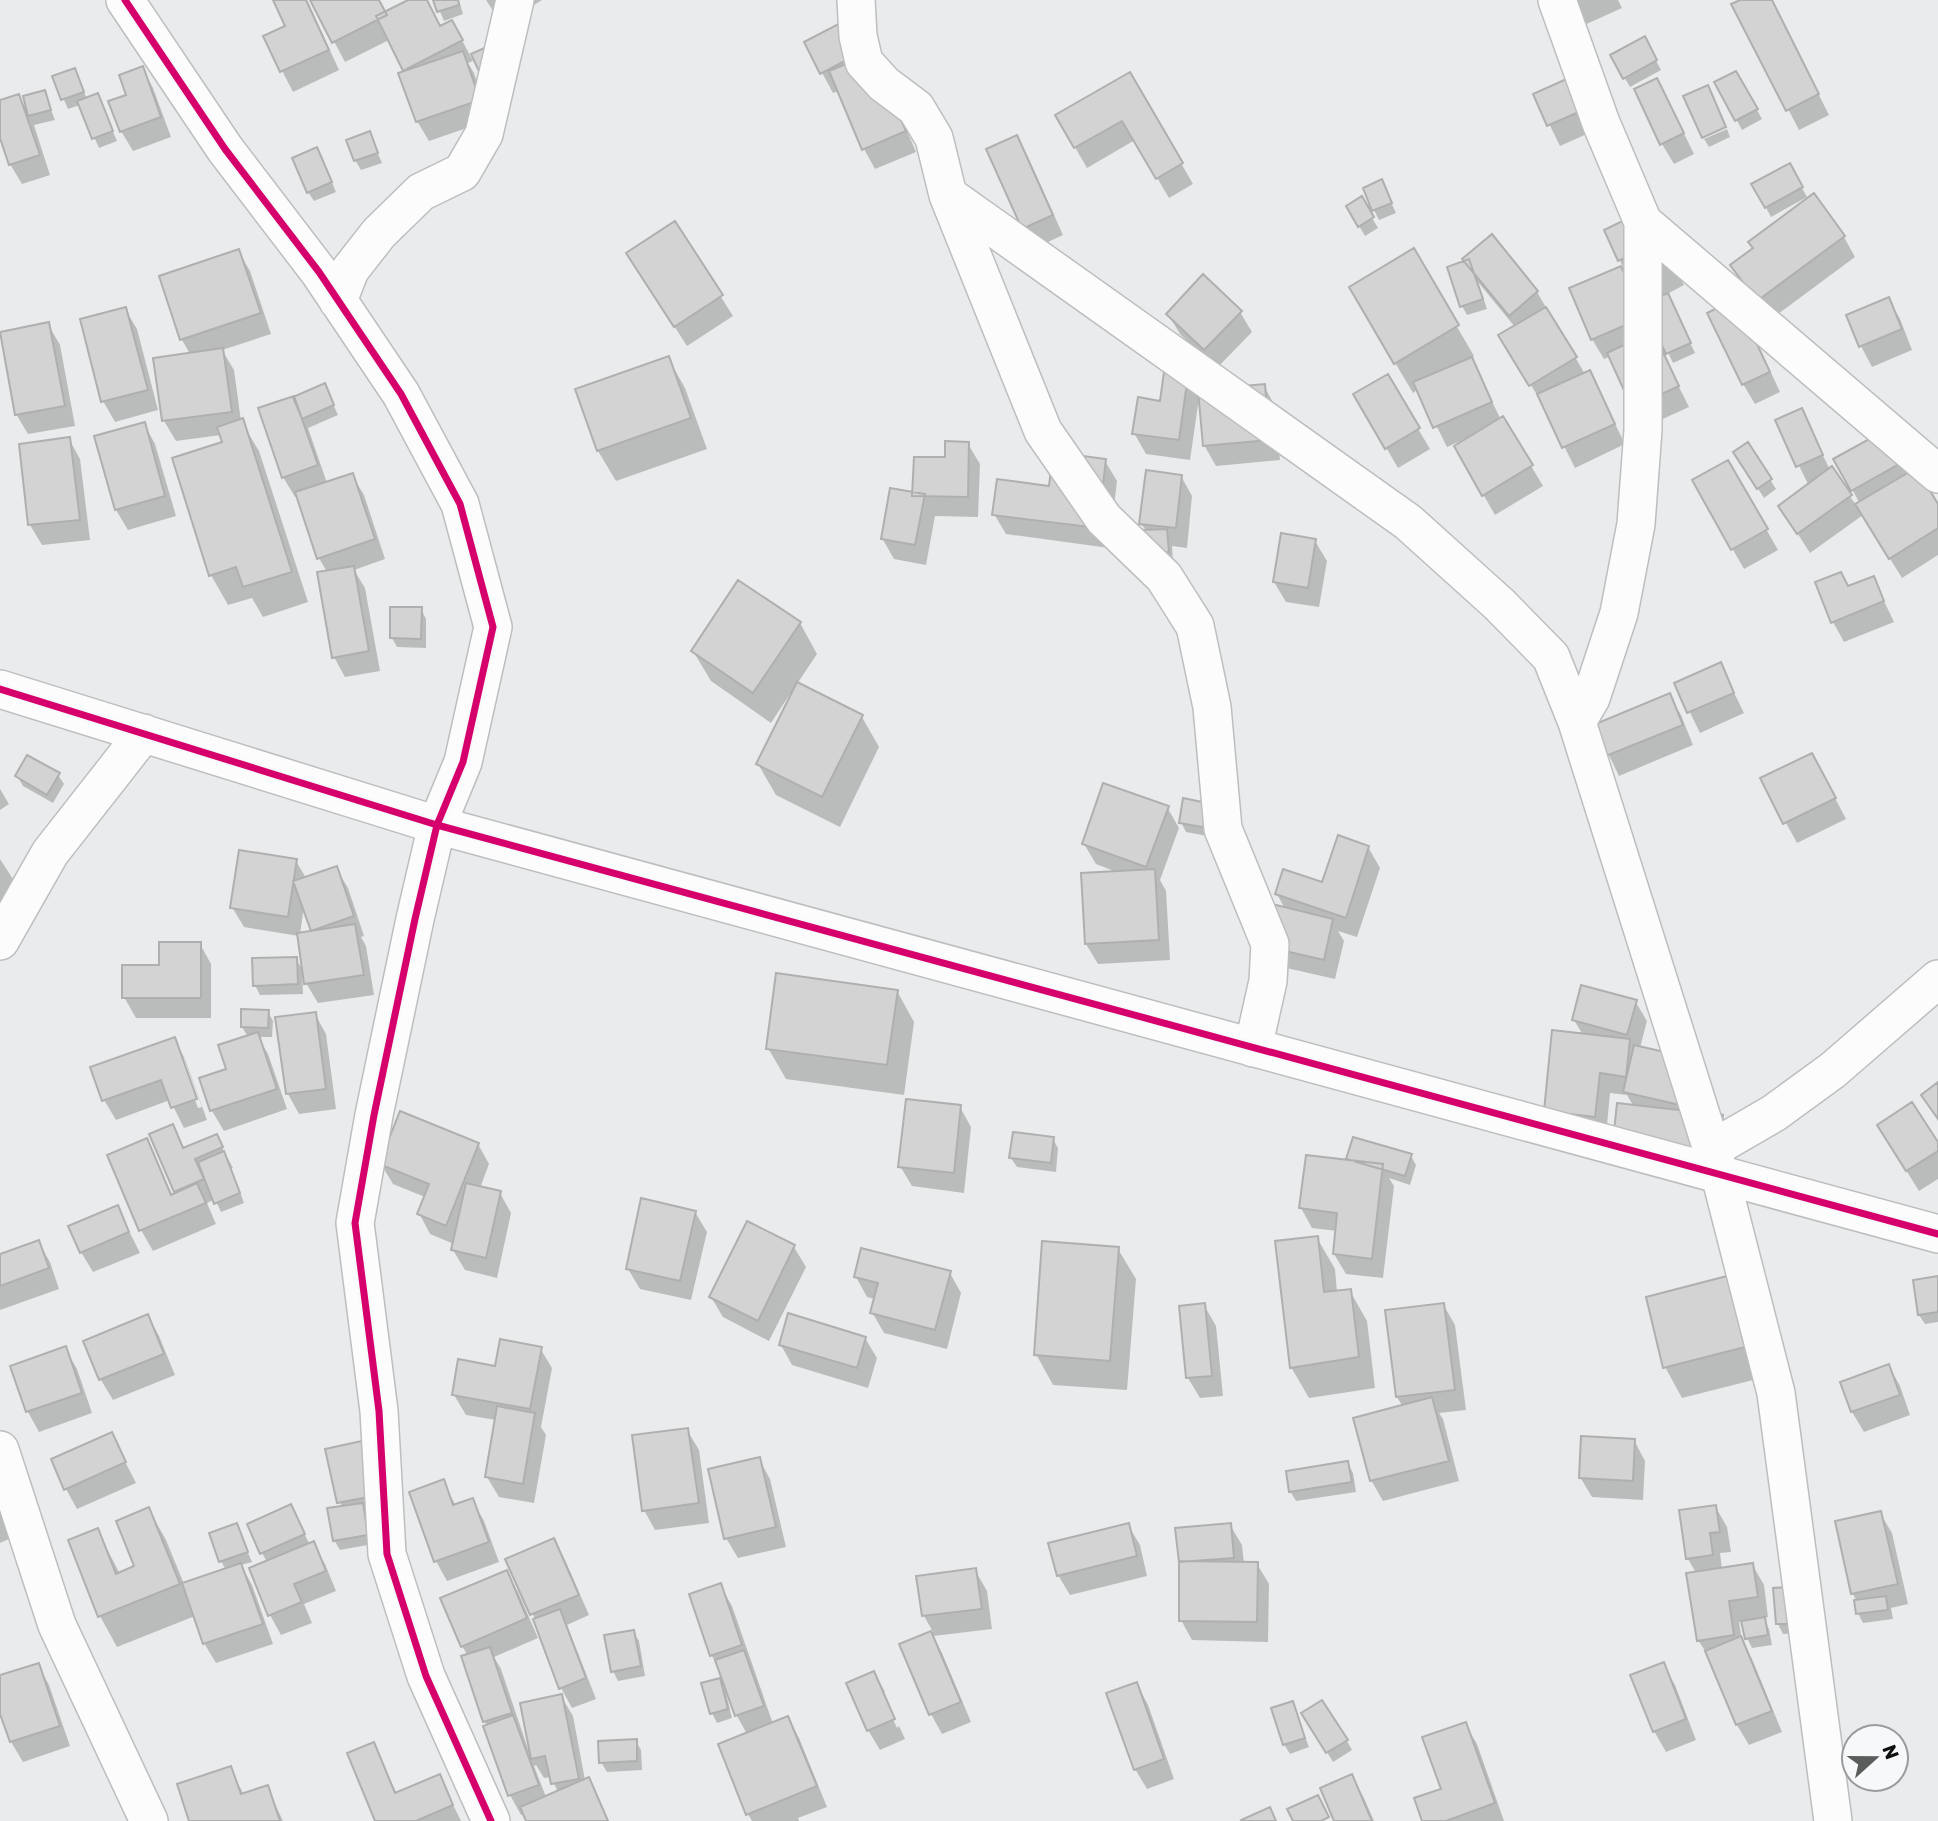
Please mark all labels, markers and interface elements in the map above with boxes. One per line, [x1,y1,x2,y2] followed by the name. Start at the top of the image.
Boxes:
[1840,1723,1910,1793] north arrow
[1877,1742,1904,1763] text: N

